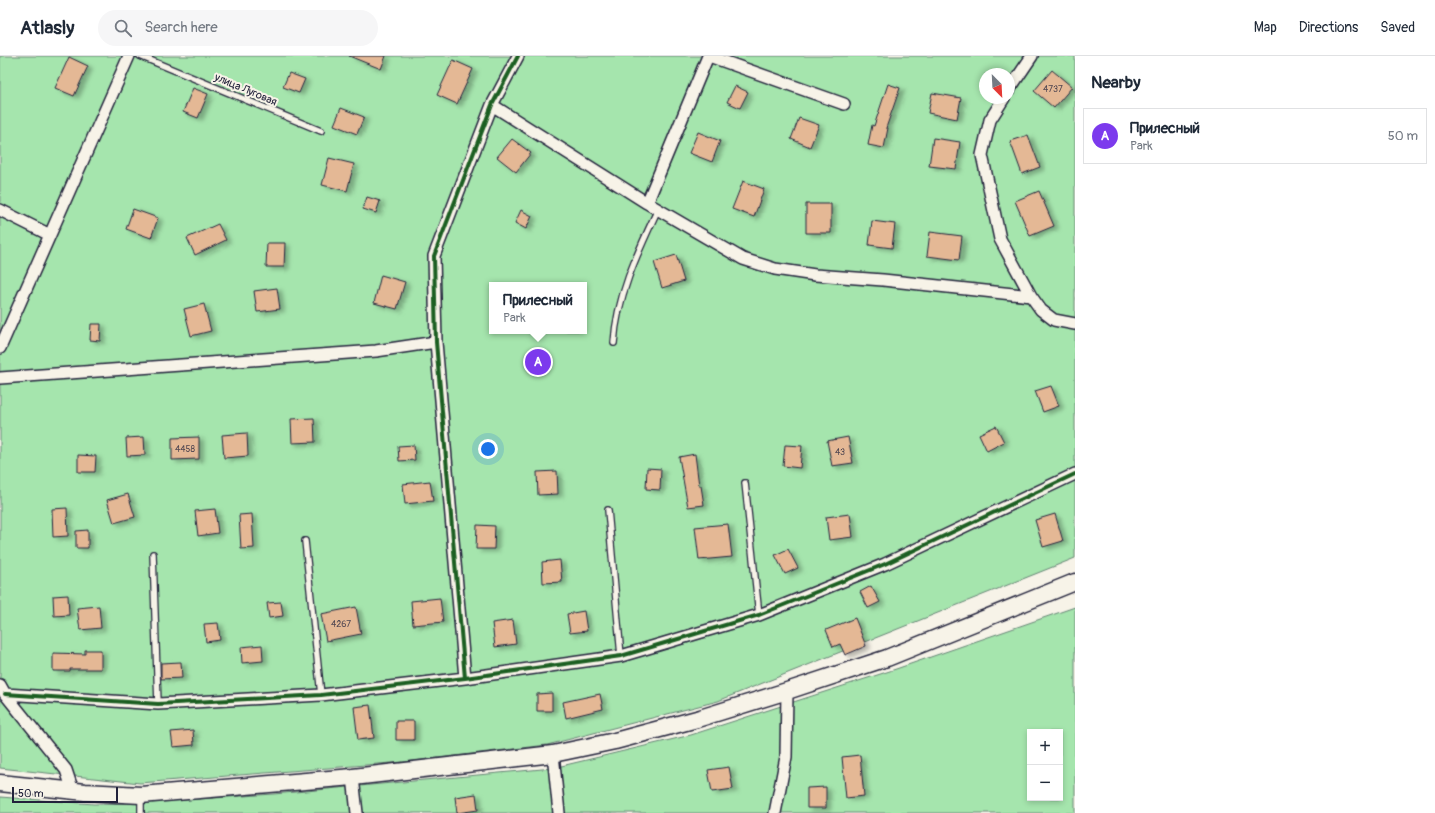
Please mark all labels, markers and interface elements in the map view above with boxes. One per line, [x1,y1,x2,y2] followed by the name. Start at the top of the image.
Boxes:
[98,10,378,46] search box
[20,16,74,40] text: Atlasly
[112,17,134,39] icon: search
[144,18,218,37] text: Search here
[1254,19,1277,36] text: Map
[1299,19,1358,36] text: Directions
[1380,19,1415,36] text: Saved
[979,68,1015,104] north arrow
[212,70,279,108] street label: улица Луговая
[1091,72,1140,93] text: Nearby
[1043,84,1063,95] house number: 4737
[1130,119,1200,138] text: Прилесный
[1101,128,1109,144] text: A
[1388,128,1418,144] text: 50 m
[1130,138,1153,154] text: Park
[489,282,587,334] popup
[503,291,573,310] text: Прилесный
[503,310,526,326] text: Park
[525,347,551,377] pin: A
[478,439,498,459] your location
[175,444,195,455] house number: 4458
[835,447,845,458] house number: 43
[331,619,351,630] house number: 4267
[1027,729,1063,801] map controls
[1027,729,1063,765] button: +
[1027,765,1063,801] button: −
[12,785,118,804] scale bar
[18,787,44,800] text: 50 m

